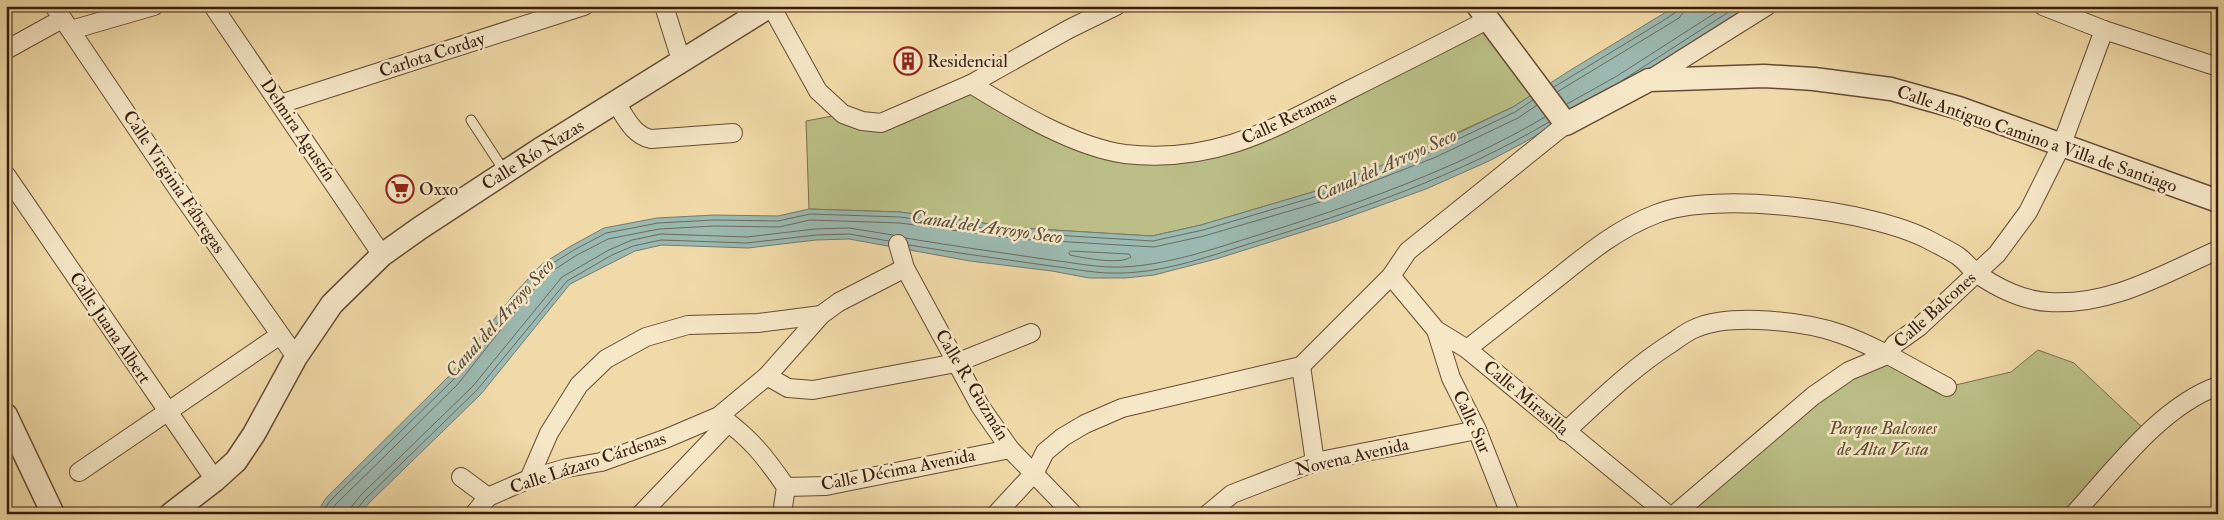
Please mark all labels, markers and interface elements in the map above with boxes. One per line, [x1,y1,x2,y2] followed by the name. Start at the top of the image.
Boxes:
[376,27,489,83] street label: Carlota Corday
[893,46,923,76] building icon: Residencial
[927,50,1008,73] place label: Residencial
[255,74,341,186] street label: Delmira Agustín
[1894,80,2181,198] street label: Calle Antiguo Camino a Villa de Santiago
[1238,86,1340,150] street label: Calle Retamas
[118,106,230,258] street label: Calle Virginia Fábregas
[478,114,588,196] street label: Calle Río Nazas
[1312,123,1461,207] water label: Canal del Arroyo Seco
[385,174,415,204] supermarket icon: Oxxo
[419,178,458,201] place label: Oxxo
[910,205,1064,250] water label: Canal del Arroyo Seco
[440,253,560,383] water label: Canal del Arroyo Seco
[1889,267,1981,353] street label: Calle Balcones
[64,268,156,388] street label: Calle Juana Albert
[930,325,1014,445] street label: Calle R. Guzmán
[1478,355,1574,441] street label: Calle Mirasilla
[1447,387,1497,457] street label: Calle Sur
[1828,417,1938,461] park label: Parque Balcones de Alta Vista
[507,427,669,499] street label: Calle Lázaro Cárdenas
[1293,433,1412,481] street label: Novena Avenida
[819,444,978,496] street label: Calle Décima Avenida

